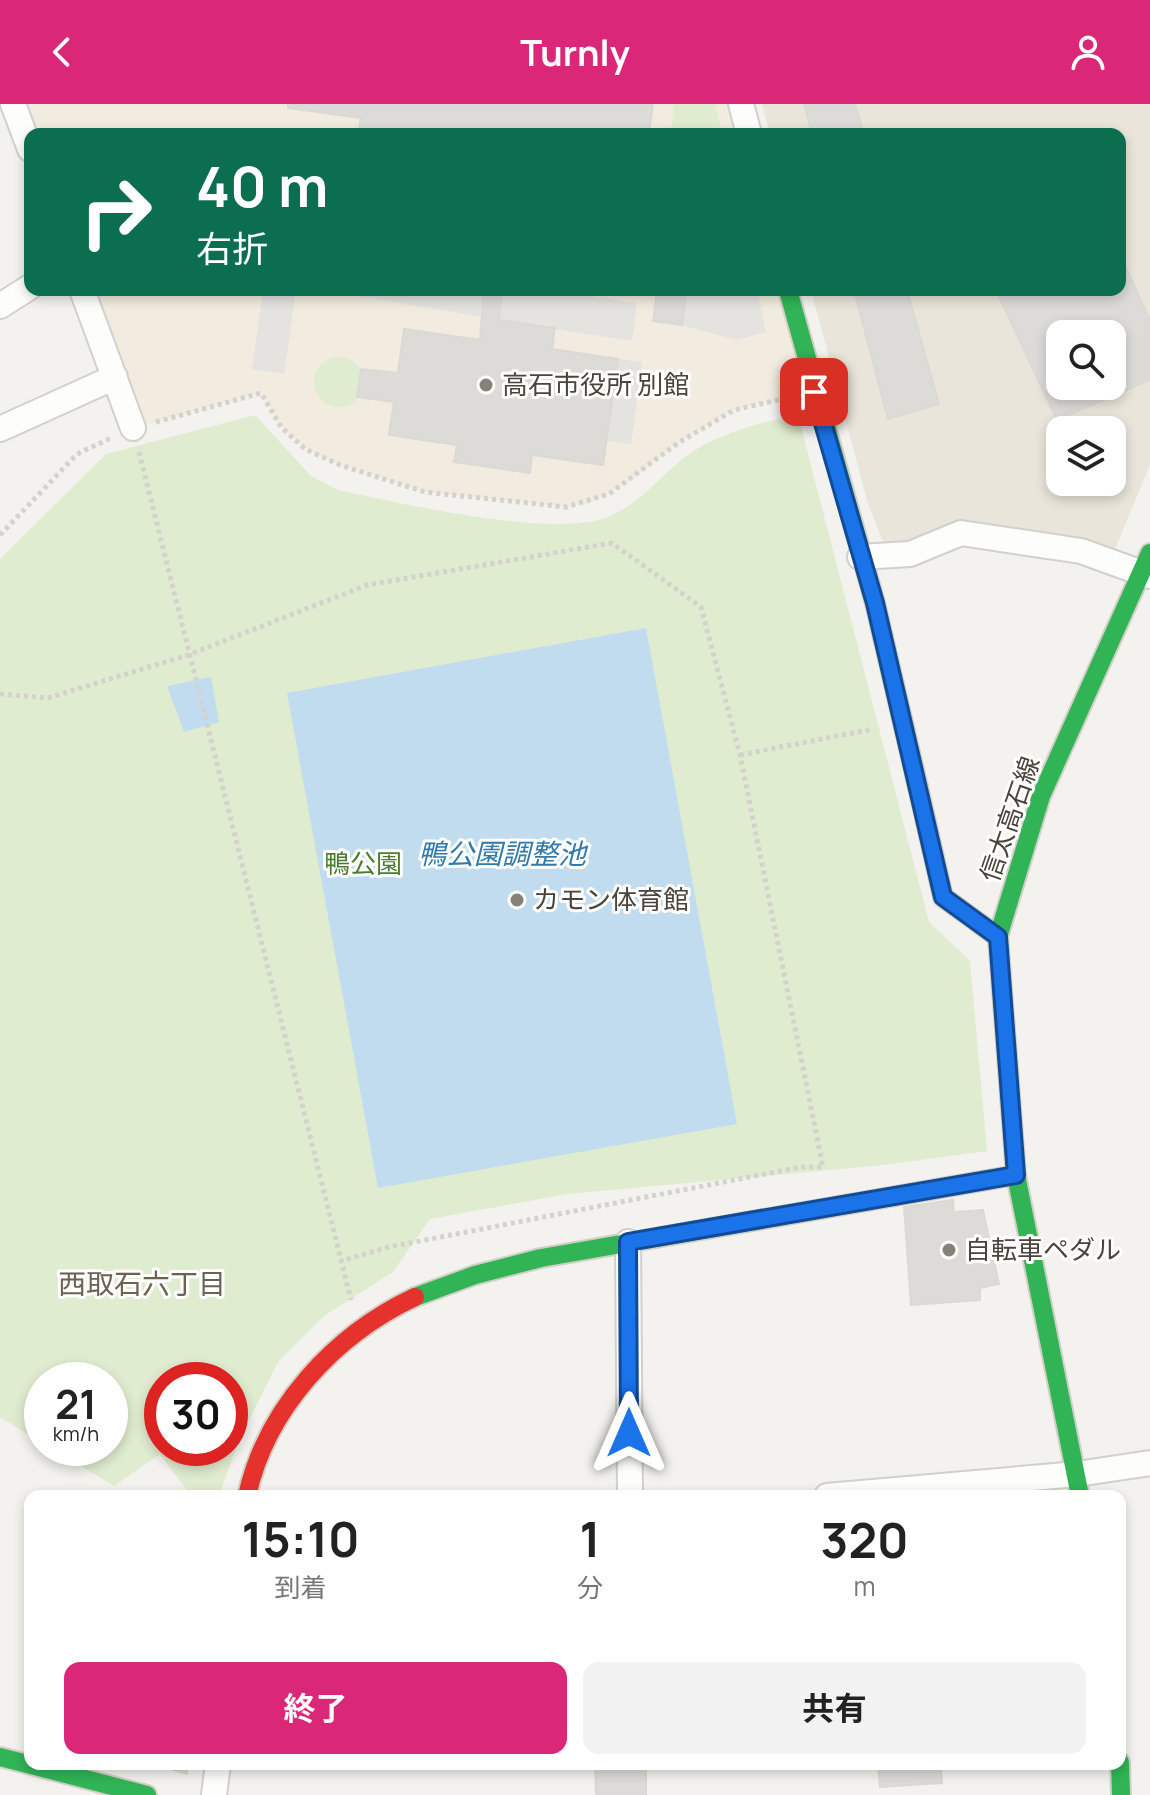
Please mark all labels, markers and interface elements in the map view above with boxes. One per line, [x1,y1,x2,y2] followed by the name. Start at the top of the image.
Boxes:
[520,28,630,77] text: Turnly
[40,30,84,74] icon: back
[1066,30,1110,74] icon: person
[196,147,328,224] text: 40 m
[64,160,168,264] icon: right
[196,224,268,273] text: 右折
[1046,320,1126,496] map controls
[1046,320,1126,400] button: search
[780,358,848,426] pin
[502,366,689,402] place label: 高石市役所 別館
[792,370,836,414] icon: arrive
[477,376,495,394] marker: 高石市役所 別館
[1046,416,1126,496] button: layers
[971,751,1047,886] street label: 信太高石線
[418,834,589,872] water label: 鴨公園調整池
[324,845,402,881] park label: 鴨公園
[533,881,689,917] place label: カモン体育館
[508,891,526,909] marker: カモン体育館
[965,1231,1121,1267] place label: 自転車ペダル
[940,1241,958,1259] marker: 自転車ペダル
[58,1264,226,1302] district label: 西取石六丁目
[144,1362,248,1466] speed limit sign: 30
[55,1376,97,1431] text: 21
[587,1391,671,1475] position arrow
[53,1420,99,1447] text: km/h
[241,1506,360,1571] text: 15:10
[580,1506,601,1571] text: 1
[820,1507,909,1572] text: 320
[854,1568,876,1604] text: m
[275,1569,327,1605] text: 到着
[577,1569,603,1605] text: 分
[64,1662,567,1754] button: 終了
[583,1662,1086,1754] button: 共有

